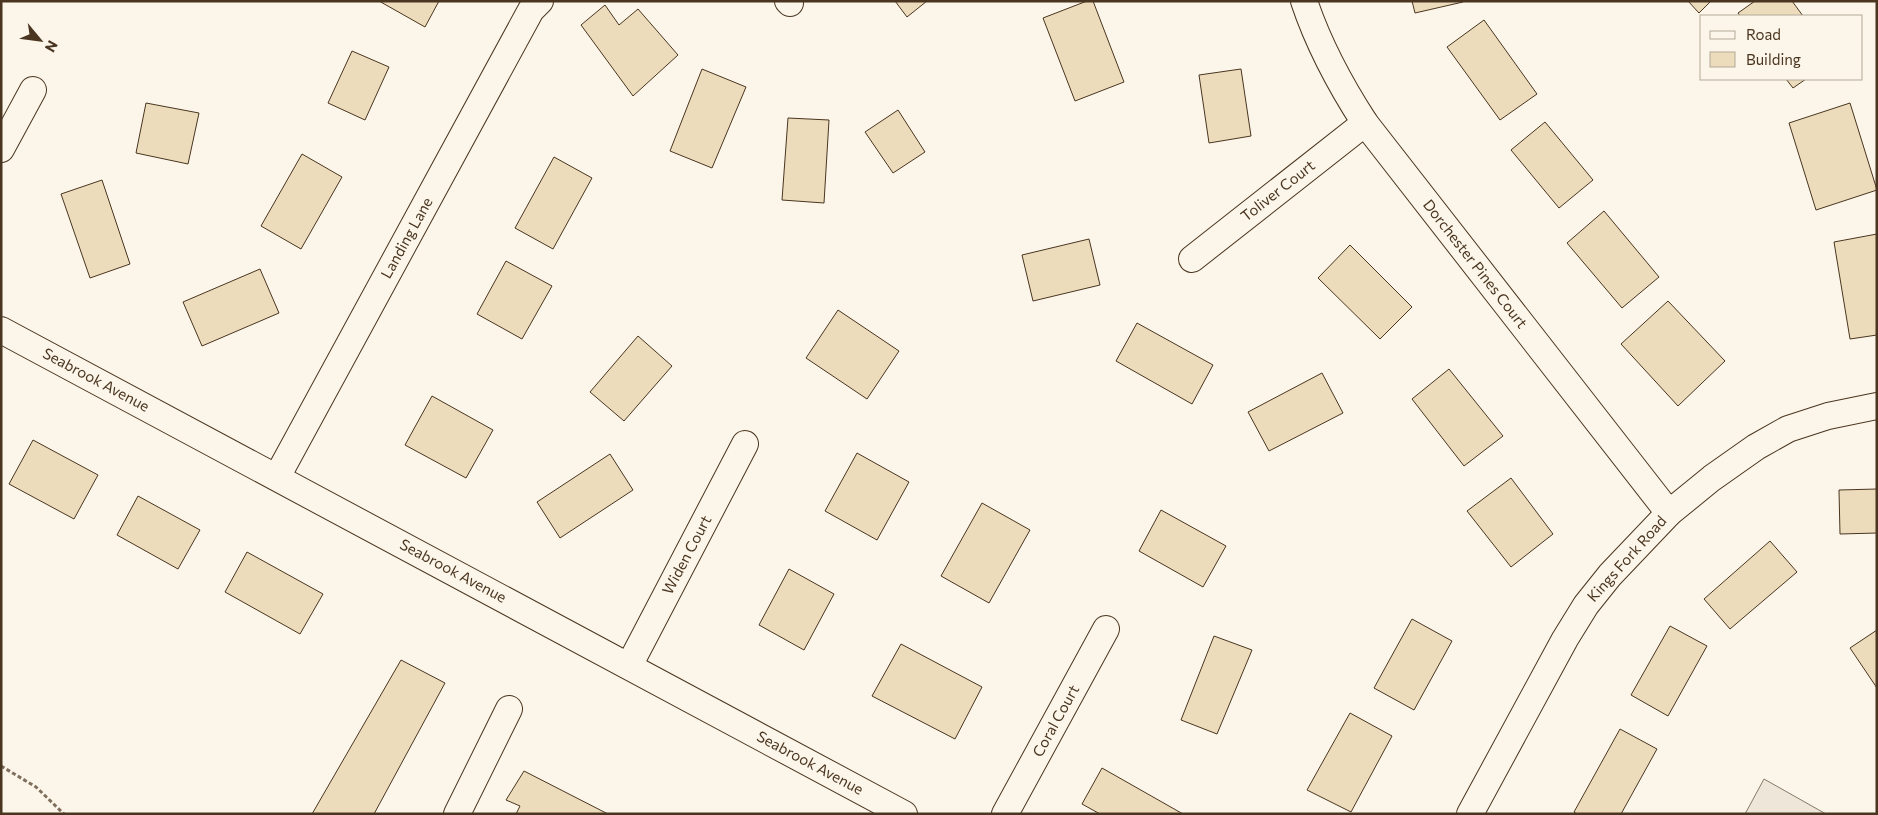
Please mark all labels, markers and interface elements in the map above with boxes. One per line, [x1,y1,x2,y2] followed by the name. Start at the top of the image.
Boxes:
[15,15,65,65] north arrow
[1700,15,1863,80] legend
[1746,25,1781,43] text: Road
[42,38,62,55] text: N
[1746,50,1801,68] text: Building
[1237,156,1318,225] street label: Toliver Court
[376,194,436,281] street label: Landing Lane
[1420,195,1532,331] street label: Dorchester Pines Court
[40,343,153,415] street label: Seabrook Avenue
[658,512,714,597] street label: Widen Court
[1583,512,1670,605] street label: Kings Fork Road
[397,534,510,606] street label: Seabrook Avenue
[1028,681,1082,760] street label: Coral Court
[754,726,867,798] street label: Seabrook Avenue

